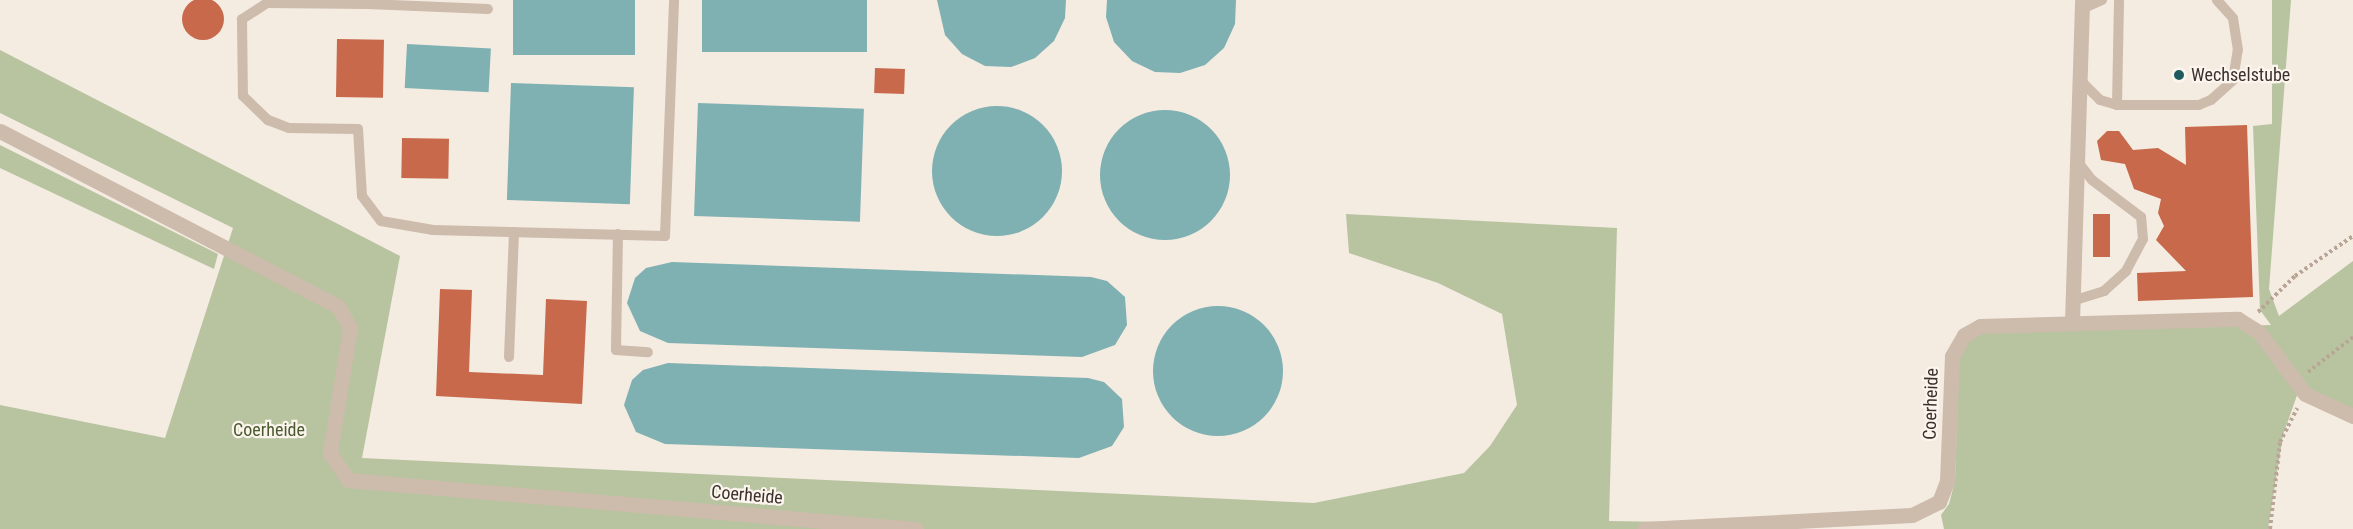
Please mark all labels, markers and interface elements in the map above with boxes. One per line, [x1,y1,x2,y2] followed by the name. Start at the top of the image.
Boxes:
[2191,64,2290,86] place label: Wechselstube
[2172,68,2186,82] marker: Wechselstube
[1919,368,1943,440] street label: Coerheide
[233,419,305,441] park label: Coerheide
[710,481,784,509] street label: Coerheide

